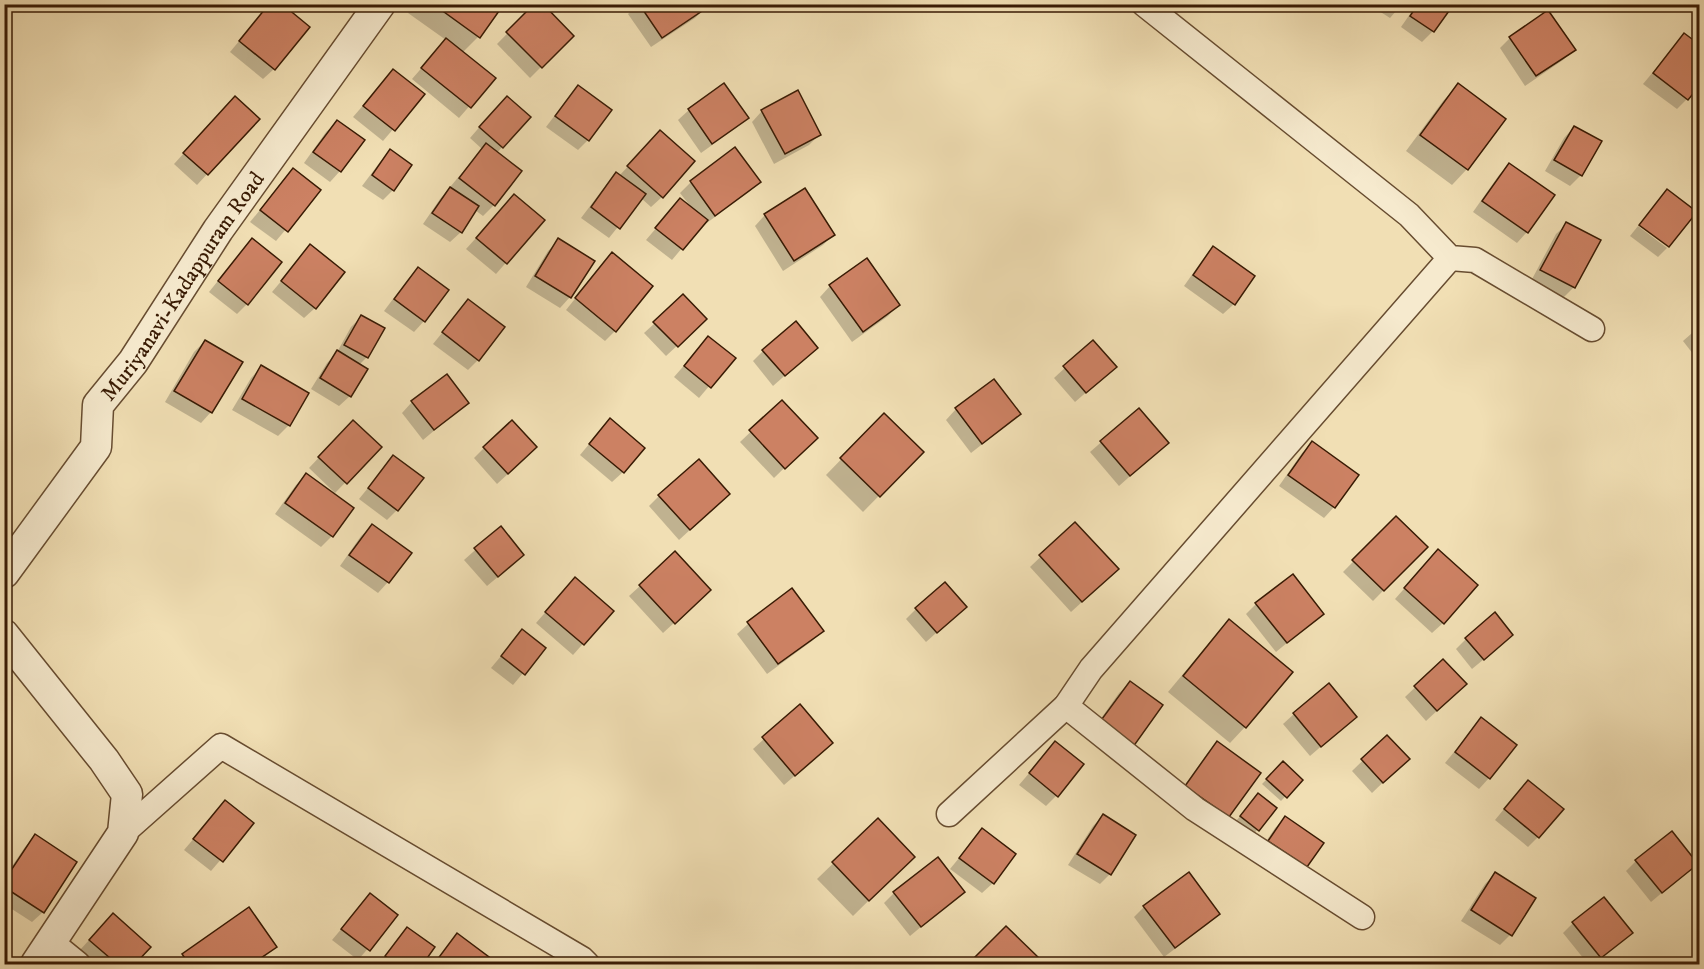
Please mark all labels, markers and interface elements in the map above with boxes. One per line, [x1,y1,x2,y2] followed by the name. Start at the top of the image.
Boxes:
[95,167,271,407] street label: Muriyanavi-Kadappuram Road

